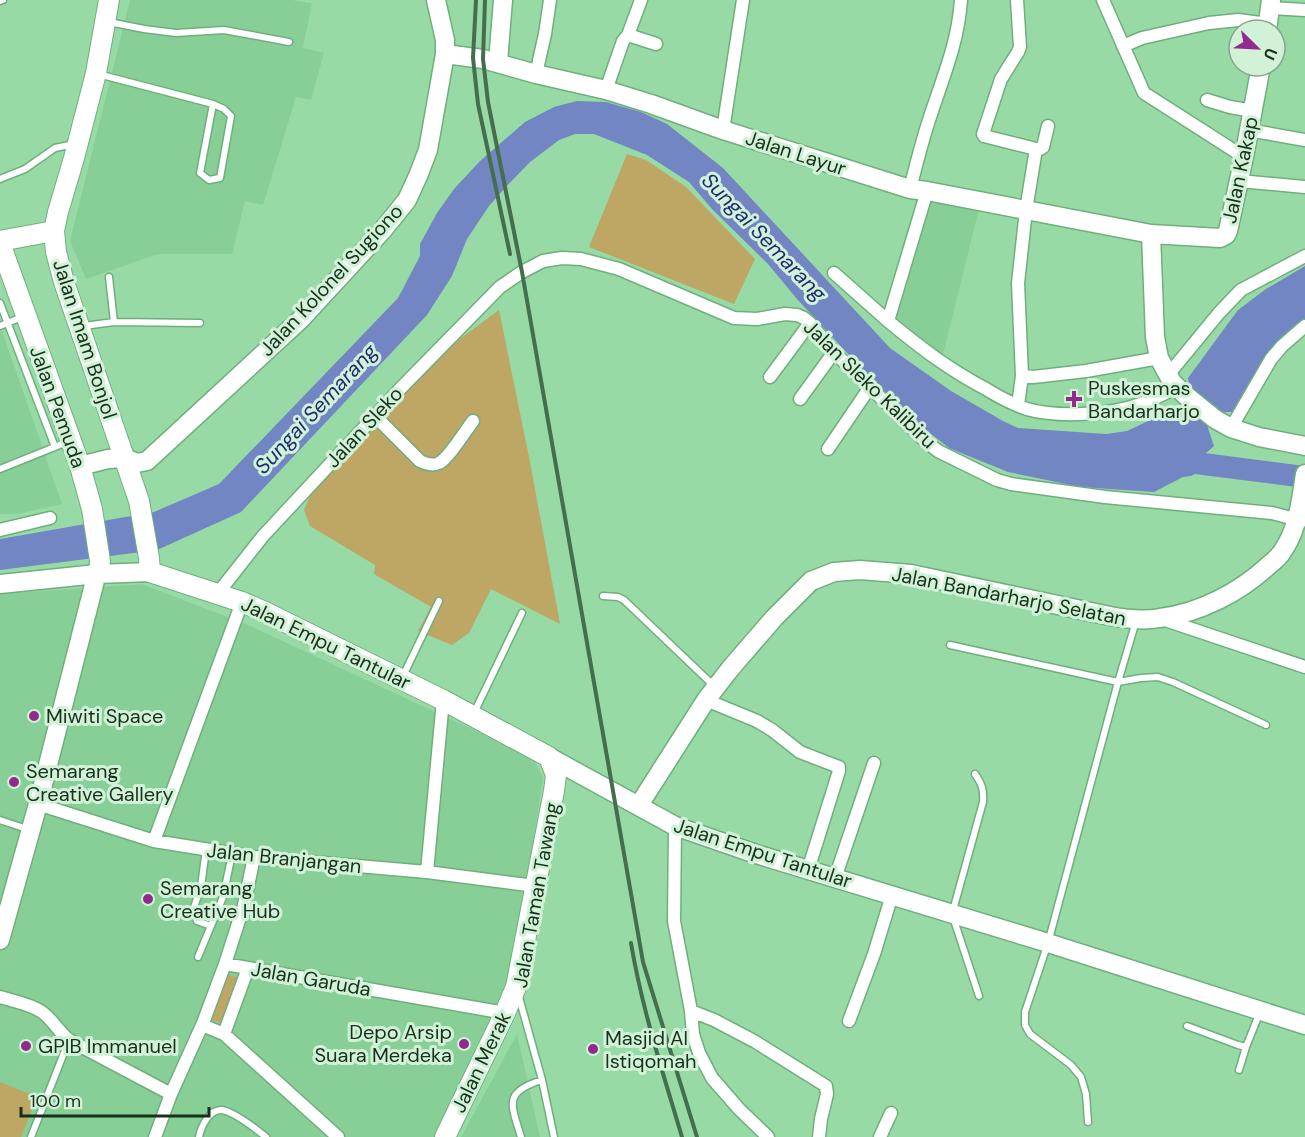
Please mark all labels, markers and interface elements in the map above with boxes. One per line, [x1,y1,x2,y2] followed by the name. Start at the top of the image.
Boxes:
[1227,18,1287,78] north arrow
[1258,45,1282,63] text: U
[1216,114,1264,226] street label: Jalan Kakap
[742,125,850,181] street label: Jalan Layur
[696,167,833,307] water label: Sungai Semarang
[254,198,408,362] street label: Jalan Kolonel Sugiono
[47,256,123,422] street label: Jalan Imam Bonjol
[798,314,942,454] street label: Jalan Sleko Kalibiru
[248,338,384,480] water label: Sungai Semarang
[24,342,92,472] street label: Jalan Pemuda
[1088,375,1200,424] place label: Puskesmas Bandarharjo
[320,381,408,473] street label: Jalan Sleko
[1065,390,1083,408] marker: Puskesmas Bandarharjo
[890,561,1128,631] street label: Jalan Bandarharjo Selatan
[237,591,415,695] street label: Jalan Empu Tantular
[46,703,163,729] place label: Miwiti Space
[27,709,41,723] marker: Miwiti Space
[26,758,174,807] place label: Semarang Creative Gallery
[7,775,21,789] marker: Semarang Creative Gallery
[507,800,565,990] street label: Jalan Taman Tawang
[671,812,855,894] street label: Jalan Empu Tantular
[205,837,363,879] street label: Jalan Branjangan
[160,875,280,924] place label: Semarang Creative Hub
[141,892,155,906] marker: Semarang Creative Hub
[249,956,373,1002] street label: Jalan Garuda
[445,1007,517,1117] street label: Jalan Merak
[314,1019,452,1068] place label: Depo Arsip Suara Merdeka
[605,1025,697,1074] place label: Masjid Al Istiqomah
[38,1033,177,1059] place label: GPIB Immanuel
[457,1037,471,1051] marker: Depo Arsip Suara Merdeka
[19,1039,33,1053] marker: GPIB Immanuel
[586,1042,600,1056] marker: Masjid Al Istiqomah
[21,1080,208,1118] scale bar
[30,1089,81,1113] text: 100 m

